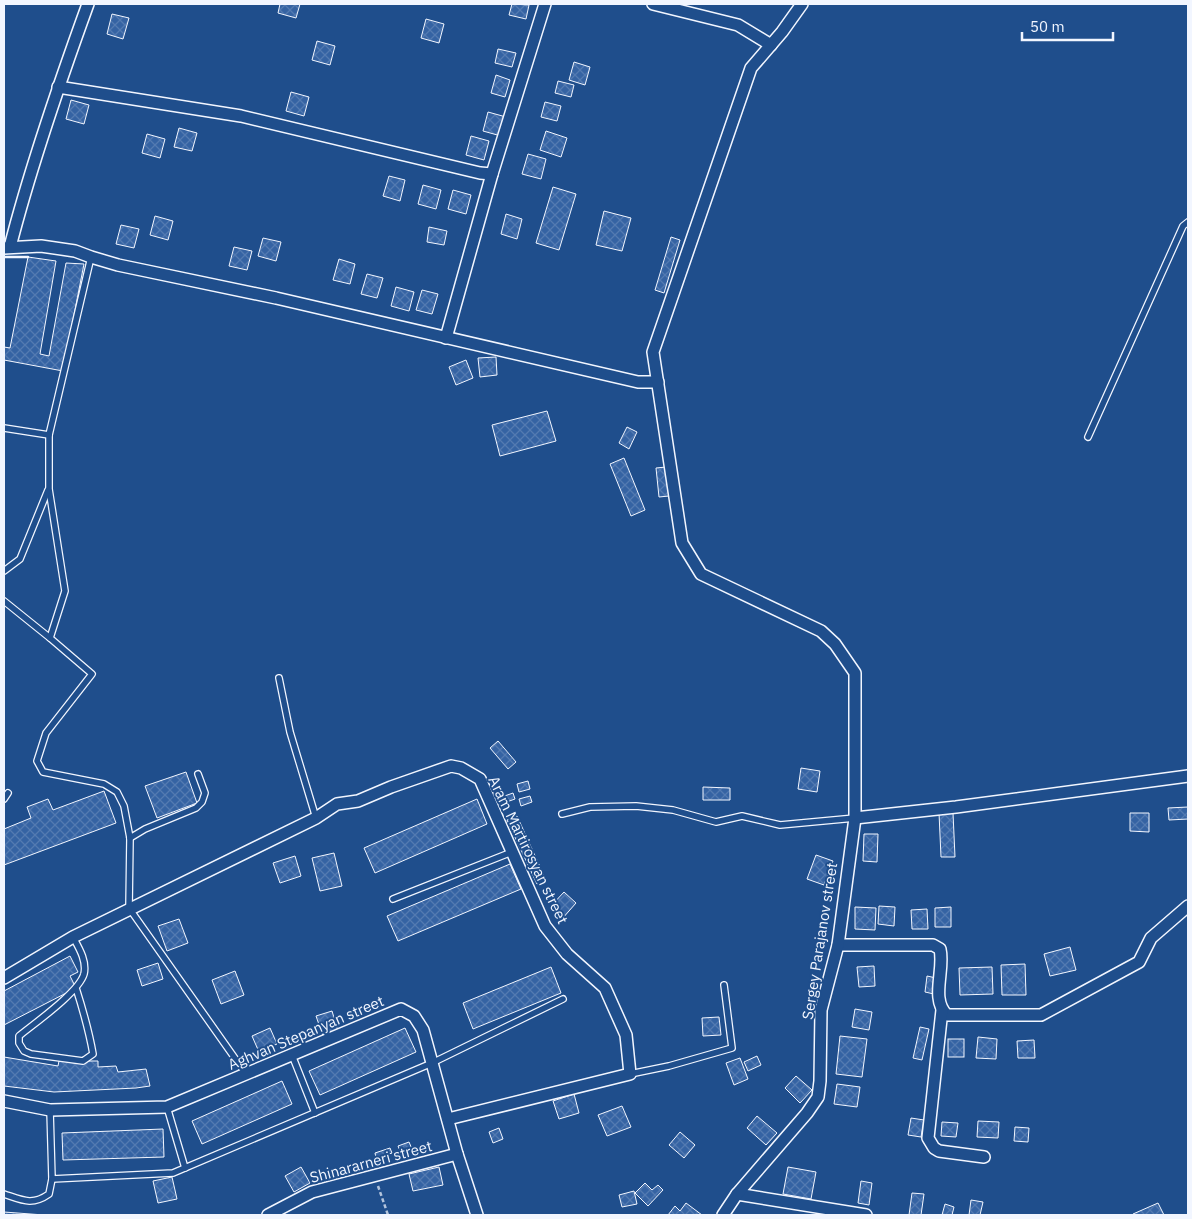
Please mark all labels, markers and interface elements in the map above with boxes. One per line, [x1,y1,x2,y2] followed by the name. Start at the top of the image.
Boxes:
[1022,10,1113,42] scale bar
[1030,17,1065,36] text: 50 m
[484,773,573,927] street label: Aram Martirosyan street
[798,861,841,1021] street label: Sergey Parajanov street
[225,991,387,1074] street label: Aghvan Stepanyan street
[308,1136,434,1187] street label: Shinararneri street

